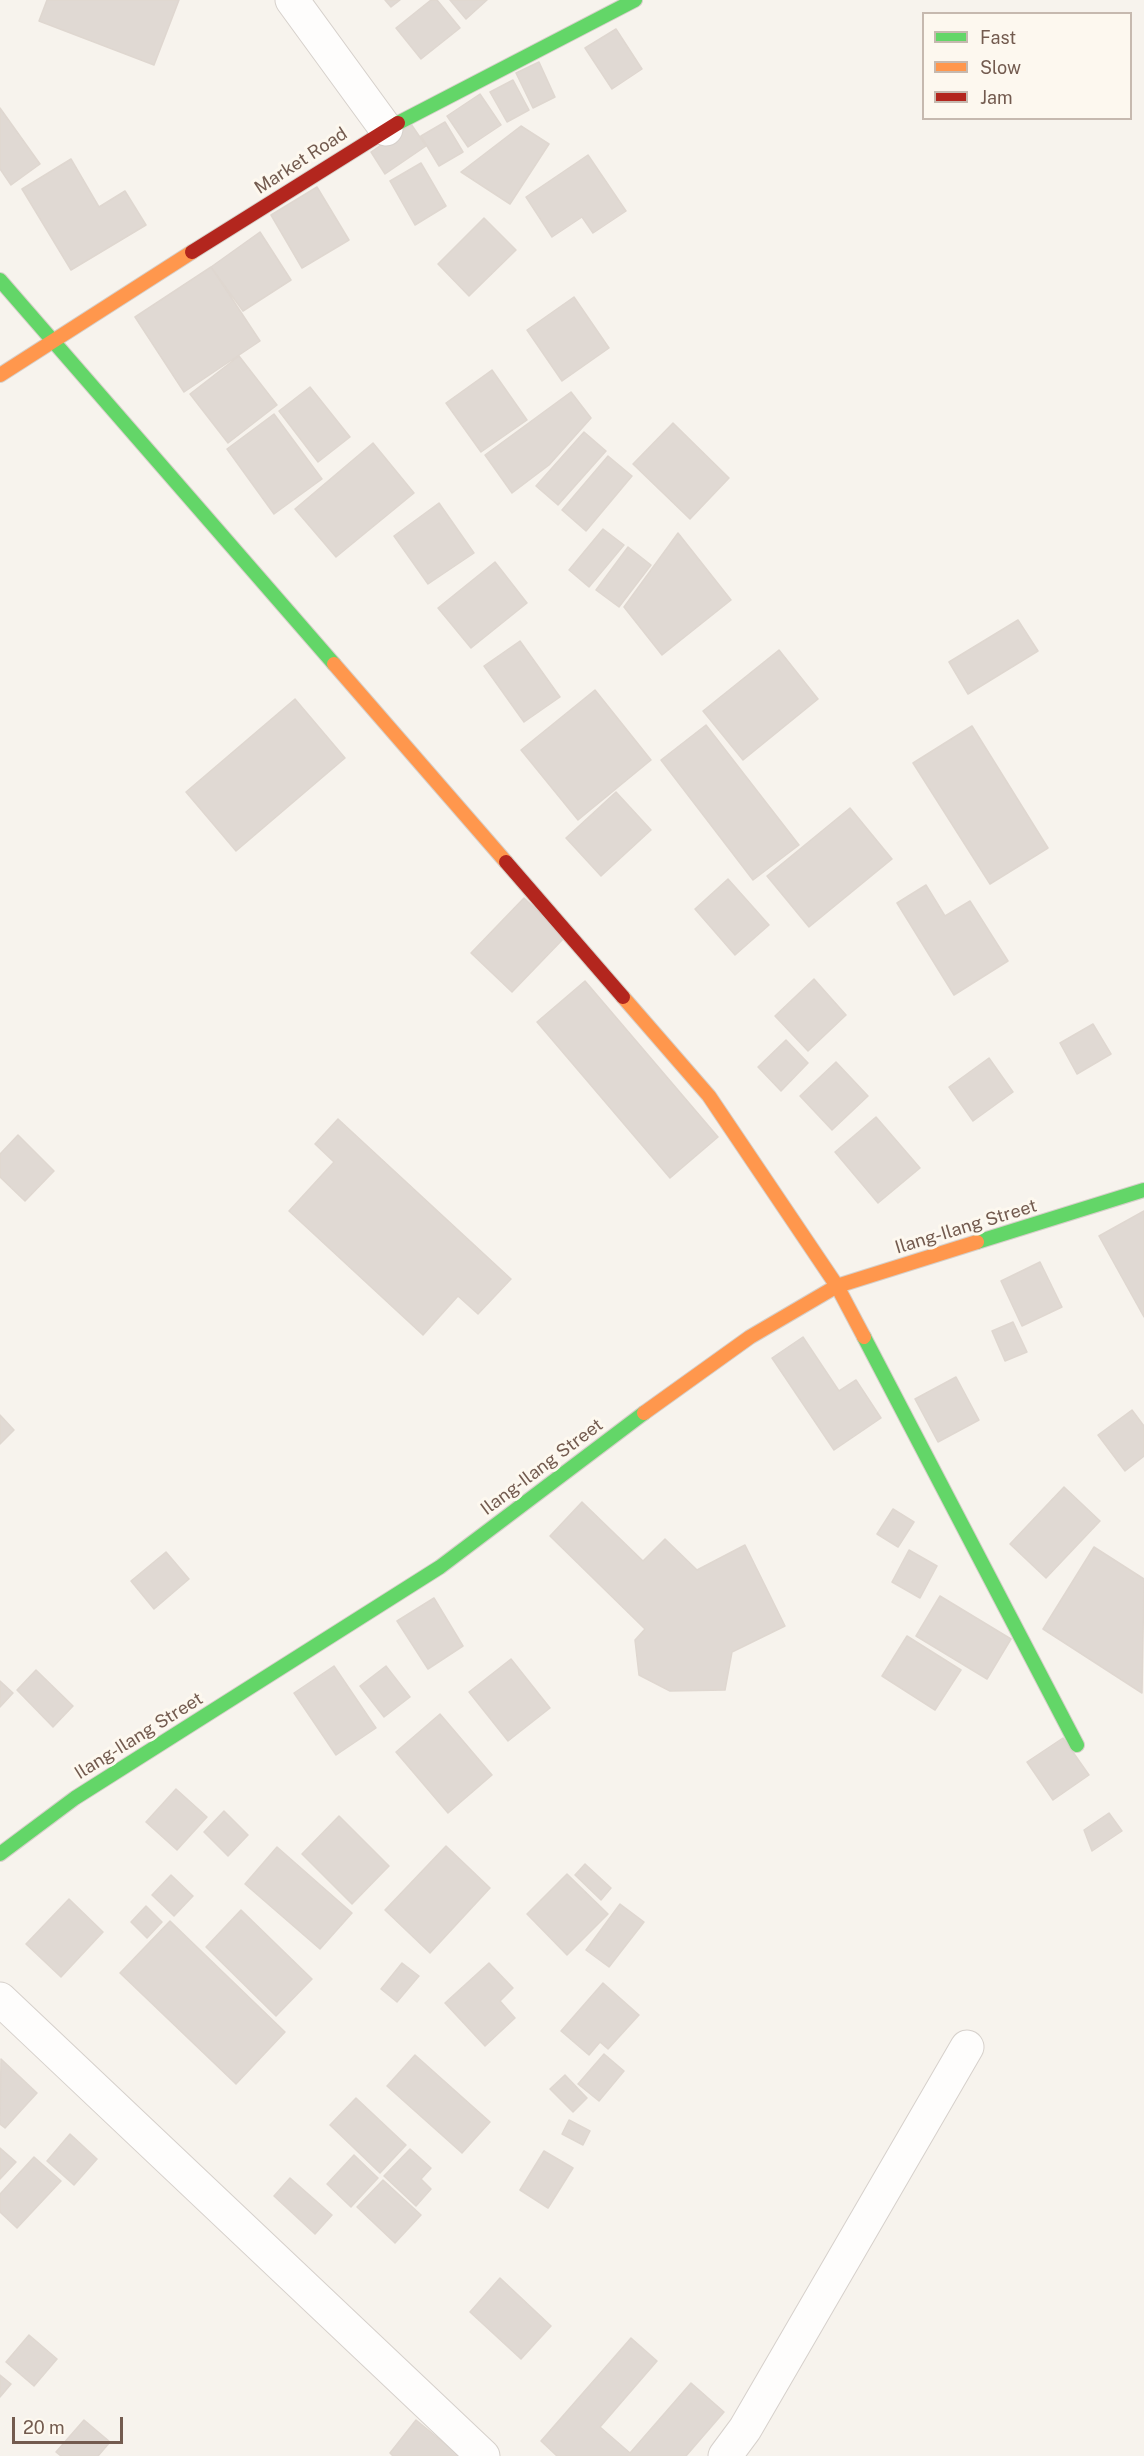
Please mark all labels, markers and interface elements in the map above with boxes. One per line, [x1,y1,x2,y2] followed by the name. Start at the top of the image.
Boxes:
[922,12,1132,120] legend
[980,27,1016,48] text: Fast
[980,57,1021,78] text: Slow
[980,87,1013,108] text: Jam
[251,123,351,199] street label: Market Road
[893,1195,1039,1259] street label: Ilang-Ilang Street
[477,1414,607,1520] street label: Ilang-Ilang Street
[71,1688,207,1784] street label: Ilang-Ilang Street
[15,2405,126,2443] scale bar
[23,2417,65,2438] text: 20 m

